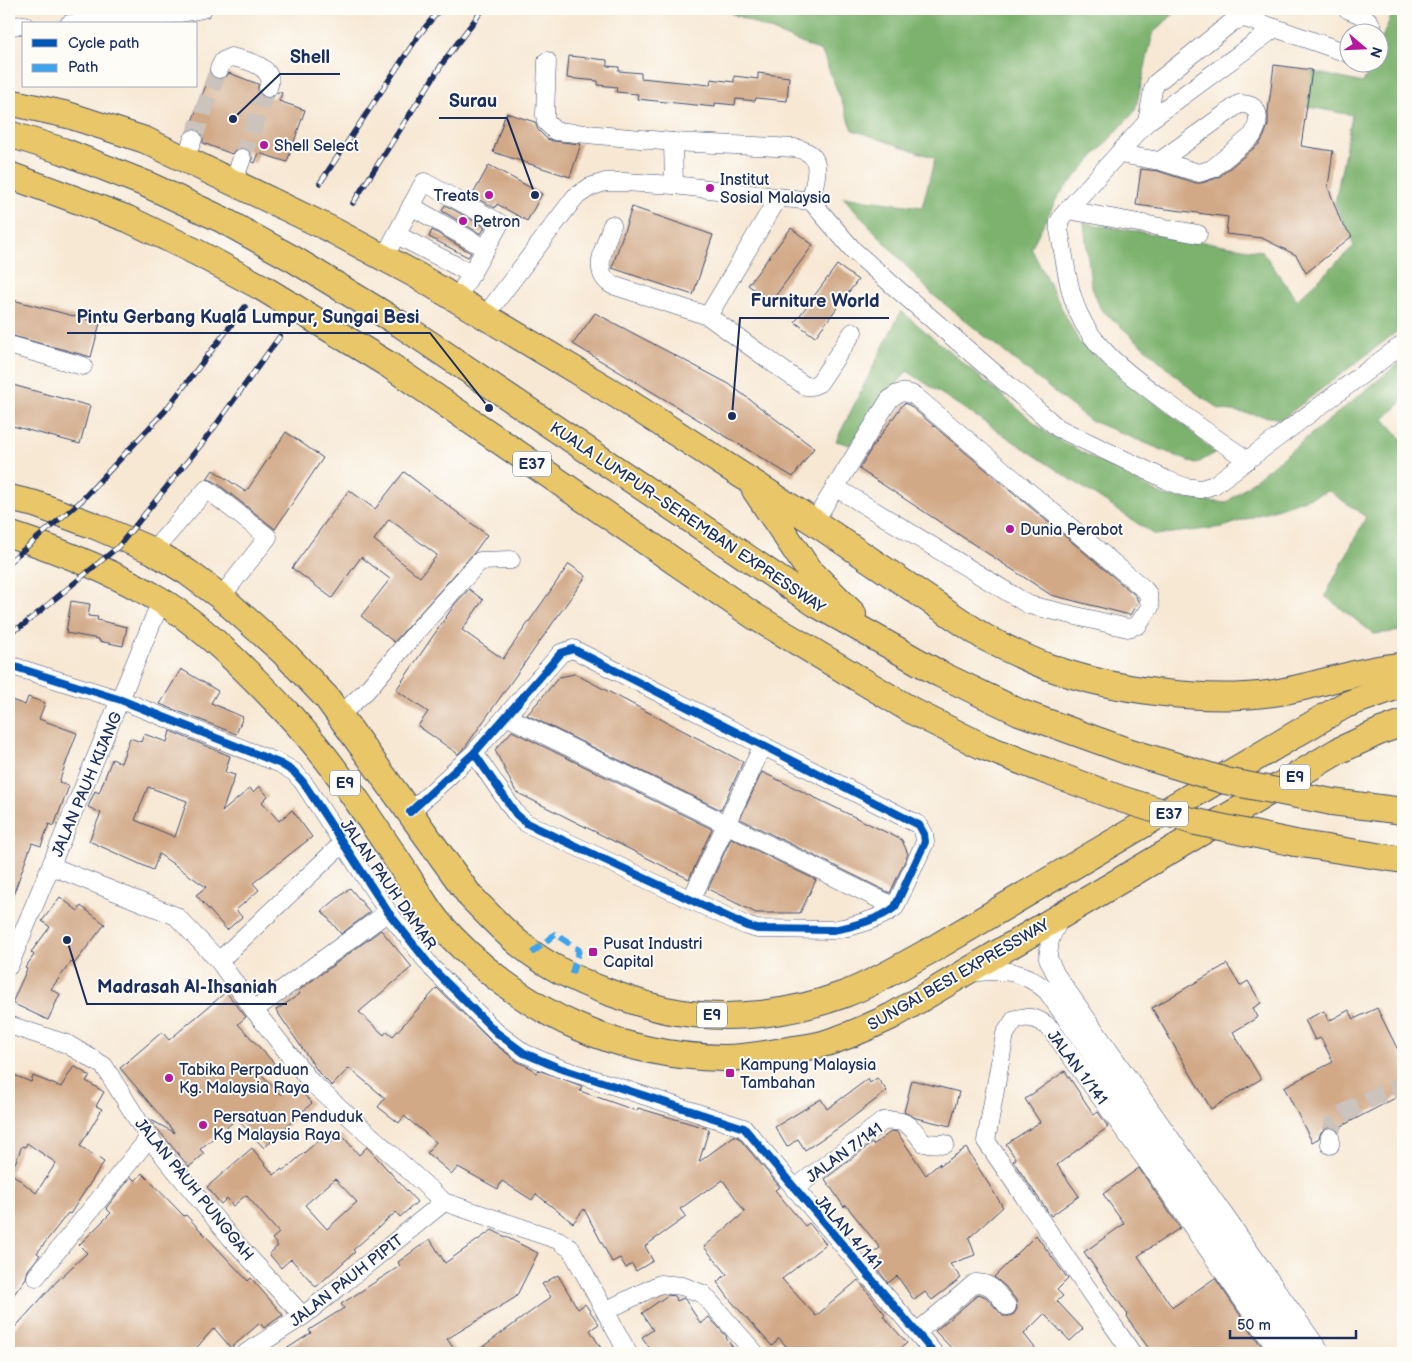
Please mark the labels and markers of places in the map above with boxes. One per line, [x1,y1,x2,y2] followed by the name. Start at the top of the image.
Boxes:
[280,41,340,74] callout: Shell
[439,85,507,118] callout: Surau
[274,137,359,156] place label: Shell Select
[258,139,270,151] marker: Shell Select
[720,171,831,208] place label: Institut Sosial Malaysia
[704,182,716,194] marker: Institut Sosial Malaysia
[434,187,479,206] place label: Treats
[483,189,495,201] marker: Treats
[473,213,520,232] place label: Petron
[457,215,469,227] marker: Petron
[740,285,889,318] callout: Furniture World
[67,300,430,333] callout: Pintu Gerbang Kuala Lumpur, Sungai Besi
[1020,521,1123,540] place label: Dunia Perabot
[1004,523,1016,535] marker: Dunia Perabot
[603,935,703,972] place label: Pusat Industri Capital
[587,946,599,958] marker: Pusat Industri Capital
[87,971,287,1004] callout: Madrasah Al-Ihsaniah
[740,1056,876,1093] place label: Kampung Malaysia Tambahan
[179,1061,310,1098] place label: Tabika Perpaduan Kg. Malaysia Raya
[724,1067,736,1079] marker: Kampung Malaysia Tambahan
[163,1072,175,1084] marker: Tabika Perpaduan Kg. Malaysia Raya
[213,1108,363,1145] place label: Persatuan Penduduk Kg Malaysia Raya
[197,1119,209,1131] marker: Persatuan Penduduk Kg Malaysia Raya

